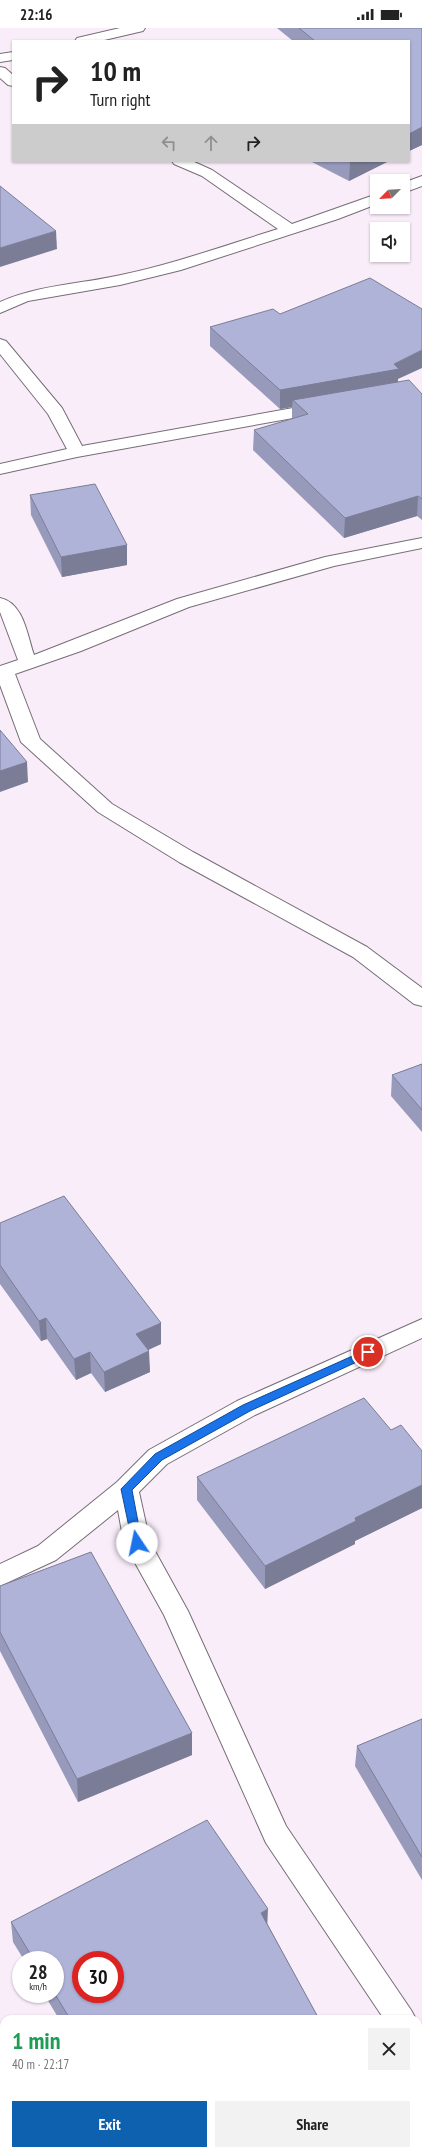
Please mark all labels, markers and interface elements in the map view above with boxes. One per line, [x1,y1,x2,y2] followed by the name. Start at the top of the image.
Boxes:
[20,5,52,24] text: 22:16
[90,52,141,89] text: 10 m
[24,56,76,108] icon: right
[90,88,150,111] text: Turn right
[158,132,180,154] icon: left
[200,132,222,154] icon: ahead
[242,132,264,154] icon: right
[370,174,410,214] north arrow
[370,174,410,262] map controls
[370,222,410,262] button: sound
[351,1335,385,1369] pin
[357,1341,379,1363] icon: arrive
[116,1522,158,1564] position arrow
[72,1951,124,2003] speed limit sign: 30
[28,1959,48,1985] text: 28
[29,1980,47,1993] text: km/h
[12,2025,60,2056] text: 1 min
[368,2028,410,2070] button: close
[12,2056,69,2073] text: 40 m · 22:17
[12,2101,207,2147] button: Exit
[215,2101,410,2147] button: Share

